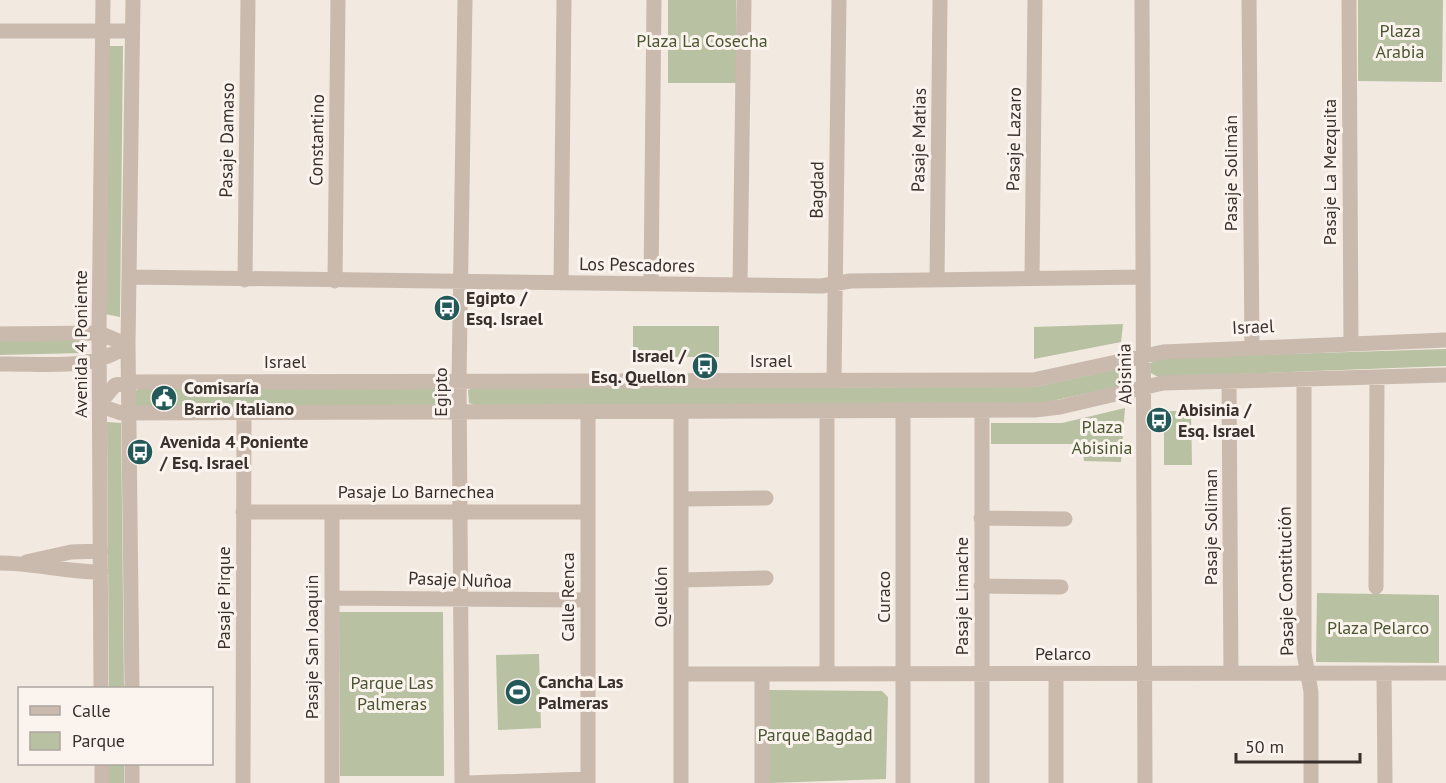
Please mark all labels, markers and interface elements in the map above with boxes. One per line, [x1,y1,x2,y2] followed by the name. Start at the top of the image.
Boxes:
[1375,19,1425,63] park label: Plaza Arabia
[636,29,768,52] park label: Plaza La Cosecha
[214,82,239,198] street label: Pasaje Damaso
[1001,87,1026,191] street label: Pasaje Lazaro
[906,88,931,192] street label: Pasaje Matias
[304,94,329,186] street label: Constantino
[1318,99,1341,245] street label: Pasaje La Mezquita
[1219,115,1242,231] street label: Pasaje Solimán
[805,161,828,219] street label: Bagdad
[579,252,695,277] street label: Los Pescadores
[69,270,92,418] street label: Avenida 4 Poniente
[466,286,543,330] place label: Egipto / Esq. Israel
[432,293,462,323] bus stop icon: Egipto / Esq. Israel
[1231,314,1275,339] street label: Israel
[1112,343,1137,405] street label: Abisinia
[591,344,687,388] place label: Israel / Esq. Quellon
[750,349,793,372] street label: Israel
[264,350,307,373] street label: Israel
[690,351,720,381] bus stop icon: Israel / Esq. Quellon
[429,367,452,417] street label: Egipto
[184,376,294,420] place label: Comisaría Barrio Italiano
[149,383,179,413] public building icon: Comisaría Barrio Italiano
[1178,398,1255,442] place label: Abisinia / Esq. Israel
[1144,405,1174,435] bus stop icon: Abisinia / Esq. Israel
[1071,415,1133,459] park label: Plaza Abisinia
[159,430,308,474] place label: Avenida 4 Poniente / Esq. Israel
[125,437,155,467] bus stop icon: Avenida 4 Poniente / Esq. Israel
[1199,469,1222,585] street label: Pasaje Soliman
[338,480,494,503] street label: Pasaje Lo Barnechea
[1273,506,1298,656] street label: Pasaje Constitución
[950,537,973,655] street label: Pasaje Limache
[212,546,235,650] street label: Pasaje Pirque
[556,552,579,642] street label: Calle Renca
[408,566,512,593] street label: Pasaje Nuñoa
[649,566,672,628] street label: Quellón
[872,571,895,623] street label: Curaco
[300,575,323,719] street label: Pasaje San Joaquin
[1327,616,1429,639] park label: Plaza Pelarco
[1035,642,1091,665] street label: Pelarco
[538,670,624,714] place label: Cancha Las Palmeras
[350,671,434,715] park label: Parque Las Palmeras
[503,677,533,707] sports icon: Cancha Las Palmeras
[18,687,213,765] legend
[72,699,111,722] text: Calle
[757,723,873,746] park label: Parque Bagdad
[1236,726,1360,764] scale bar
[72,729,125,752] text: Parque
[1245,735,1284,758] text: 50 m

